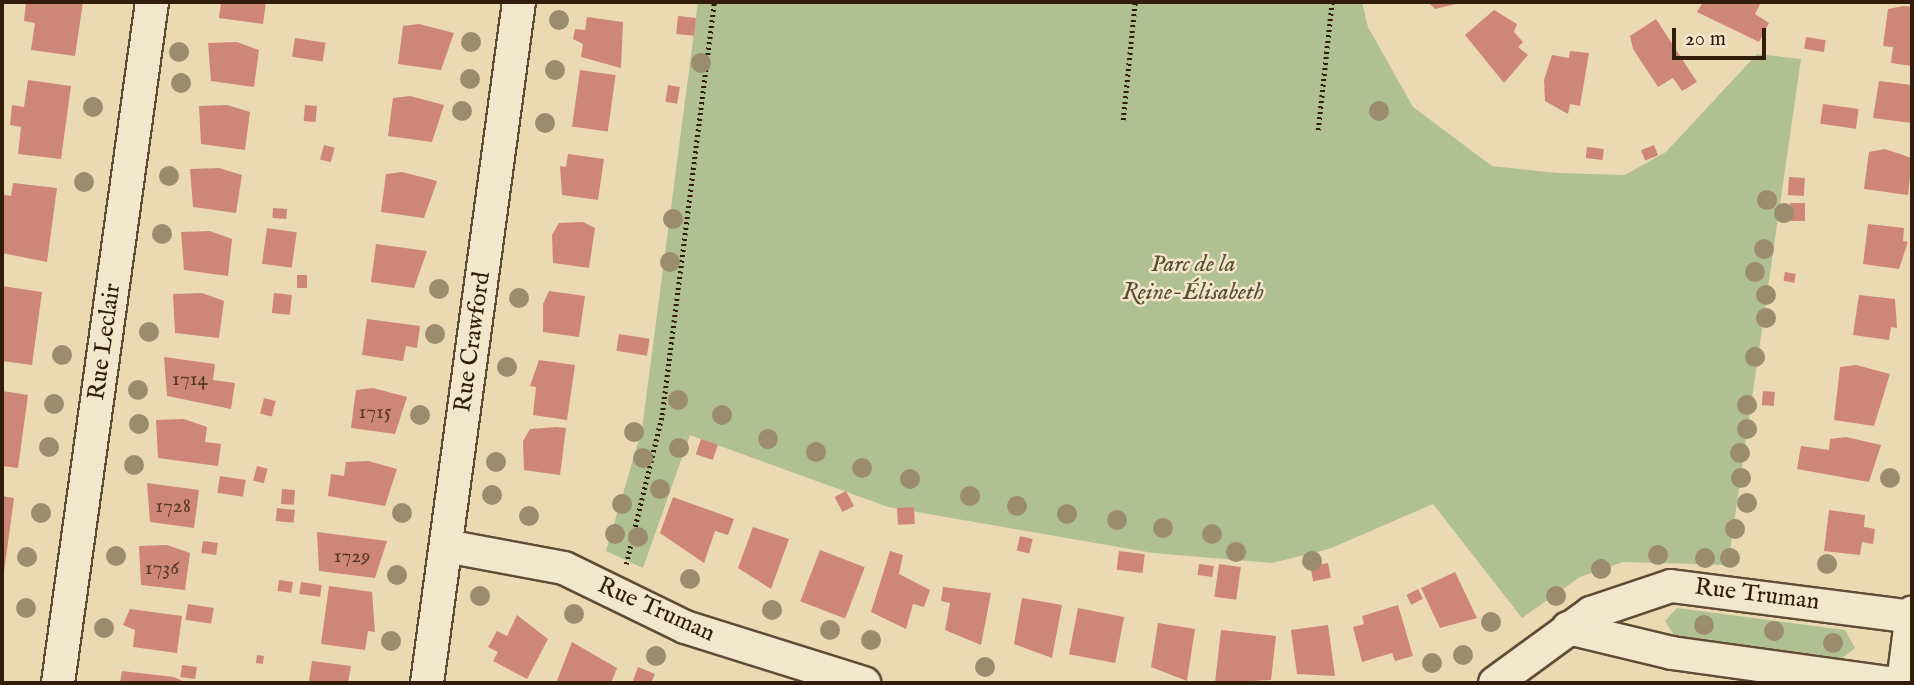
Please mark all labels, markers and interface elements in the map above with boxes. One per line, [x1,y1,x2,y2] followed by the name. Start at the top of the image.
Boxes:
[1676,14,1770,58] scale bar
[1685,26,1726,53] text: 20 m
[1122,251,1264,307] park label: Parc de la Reine-Élisabeth
[449,270,497,414] street label: Rue Crawford
[83,282,127,402] street label: Rue Leclair
[172,367,208,393] house number: 1714
[358,400,392,426] house number: 1715
[155,494,191,520] house number: 1728
[334,544,370,570] house number: 1729
[145,556,179,582] house number: 1736
[593,571,719,649] street label: Rue Truman
[1693,573,1821,617] street label: Rue Truman

